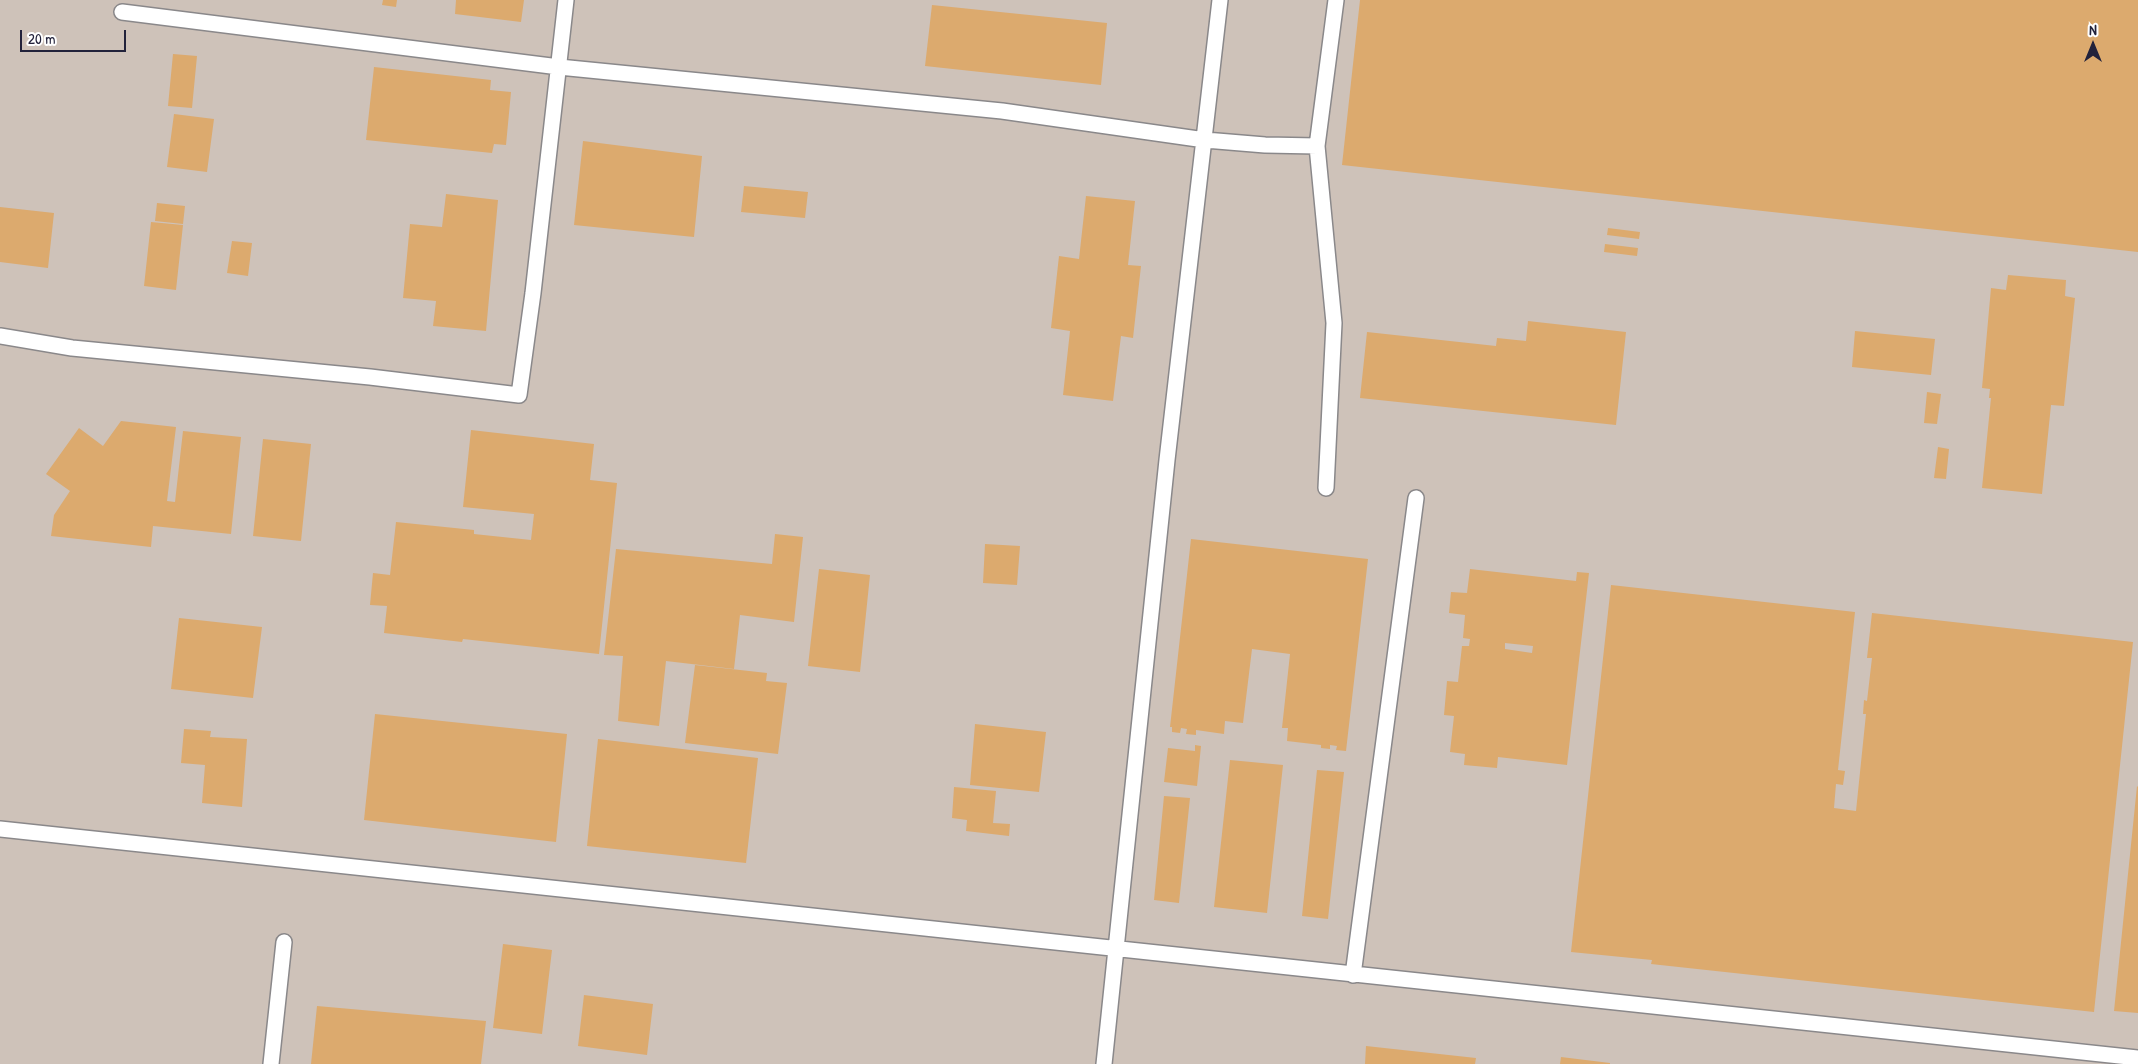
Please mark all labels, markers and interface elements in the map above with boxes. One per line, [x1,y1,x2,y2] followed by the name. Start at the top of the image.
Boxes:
[22,20,129,52] scale bar
[2068,20,2118,70] north arrow
[2089,20,2097,39] text: N
[28,28,55,49] text: 20 m

